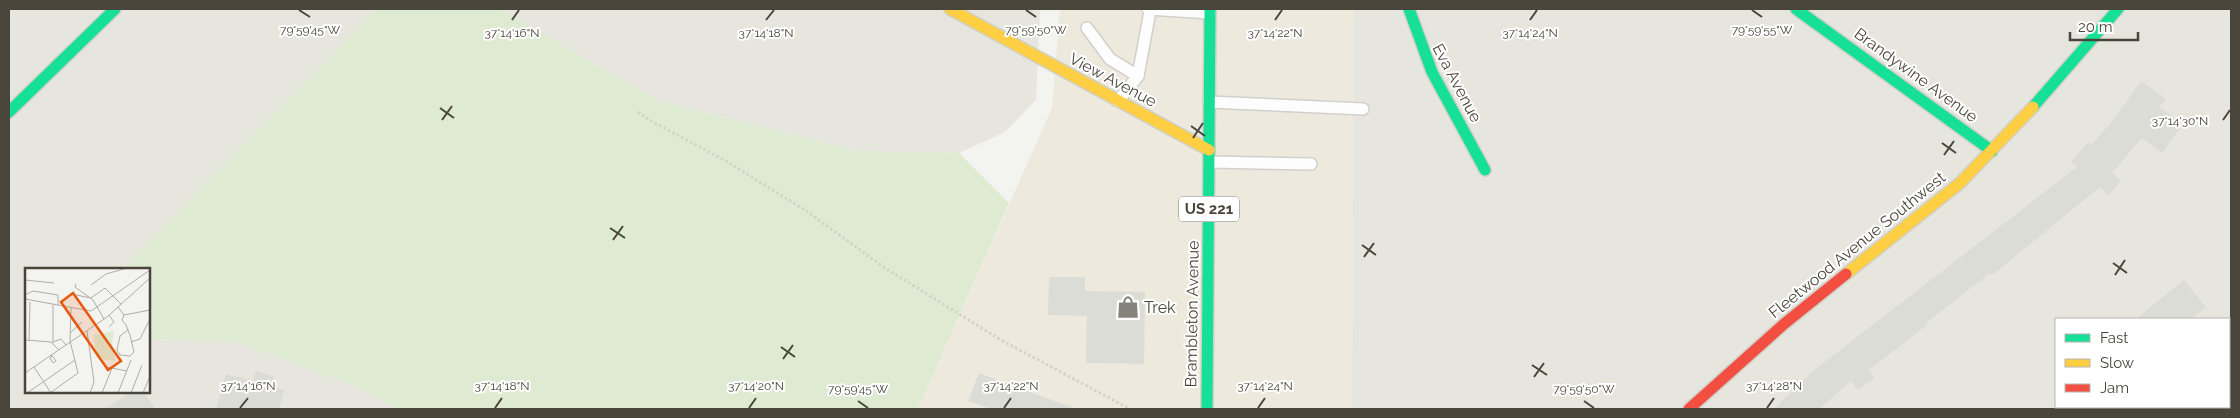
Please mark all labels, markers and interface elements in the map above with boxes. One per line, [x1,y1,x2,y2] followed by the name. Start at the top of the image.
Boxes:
[2070,10,2138,42] scale bar
[2078,18,2113,36] text: 20 m
[280,23,340,37] text: 79°59'45"W
[1005,23,1067,37] text: 79°59'50"W
[1732,23,1793,37] text: 79°59'55"W
[1851,24,1981,126] street label: Brandywine Avenue
[484,26,540,40] text: 37°14'16"N
[739,26,793,40] text: 37°14'18"N
[1247,26,1303,40] text: 37°14'22"N
[1502,26,1558,40] text: 37°14'24"N
[1428,40,1486,126] street label: Eva Avenue
[1066,49,1160,111] street label: View Avenue
[2152,114,2208,128] text: 37°14'30"N
[1765,167,1950,322] street label: Fleetwood Avenue Southwest
[1179,196,1239,222] road number: US 221
[1181,240,1203,388] street label: Brambleton Avenue
[25,268,150,393] inset map
[1115,294,1141,320] shop icon: Trek
[1144,298,1176,317] place label: Trek
[2055,318,2230,408] legend
[2100,329,2128,347] text: Fast
[2100,354,2134,372] text: Slow
[220,379,276,393] text: 37°14'16"N
[475,379,529,393] text: 37°14'18"N
[728,379,784,393] text: 37°14'20"N
[983,379,1039,393] text: 37°14'22"N
[1237,379,1293,393] text: 37°14'24"N
[1746,379,1802,393] text: 37°14'28"N
[2100,379,2129,397] text: Jam
[828,382,888,396] text: 79°59'45"W
[1553,382,1615,396] text: 79°59'50"W

